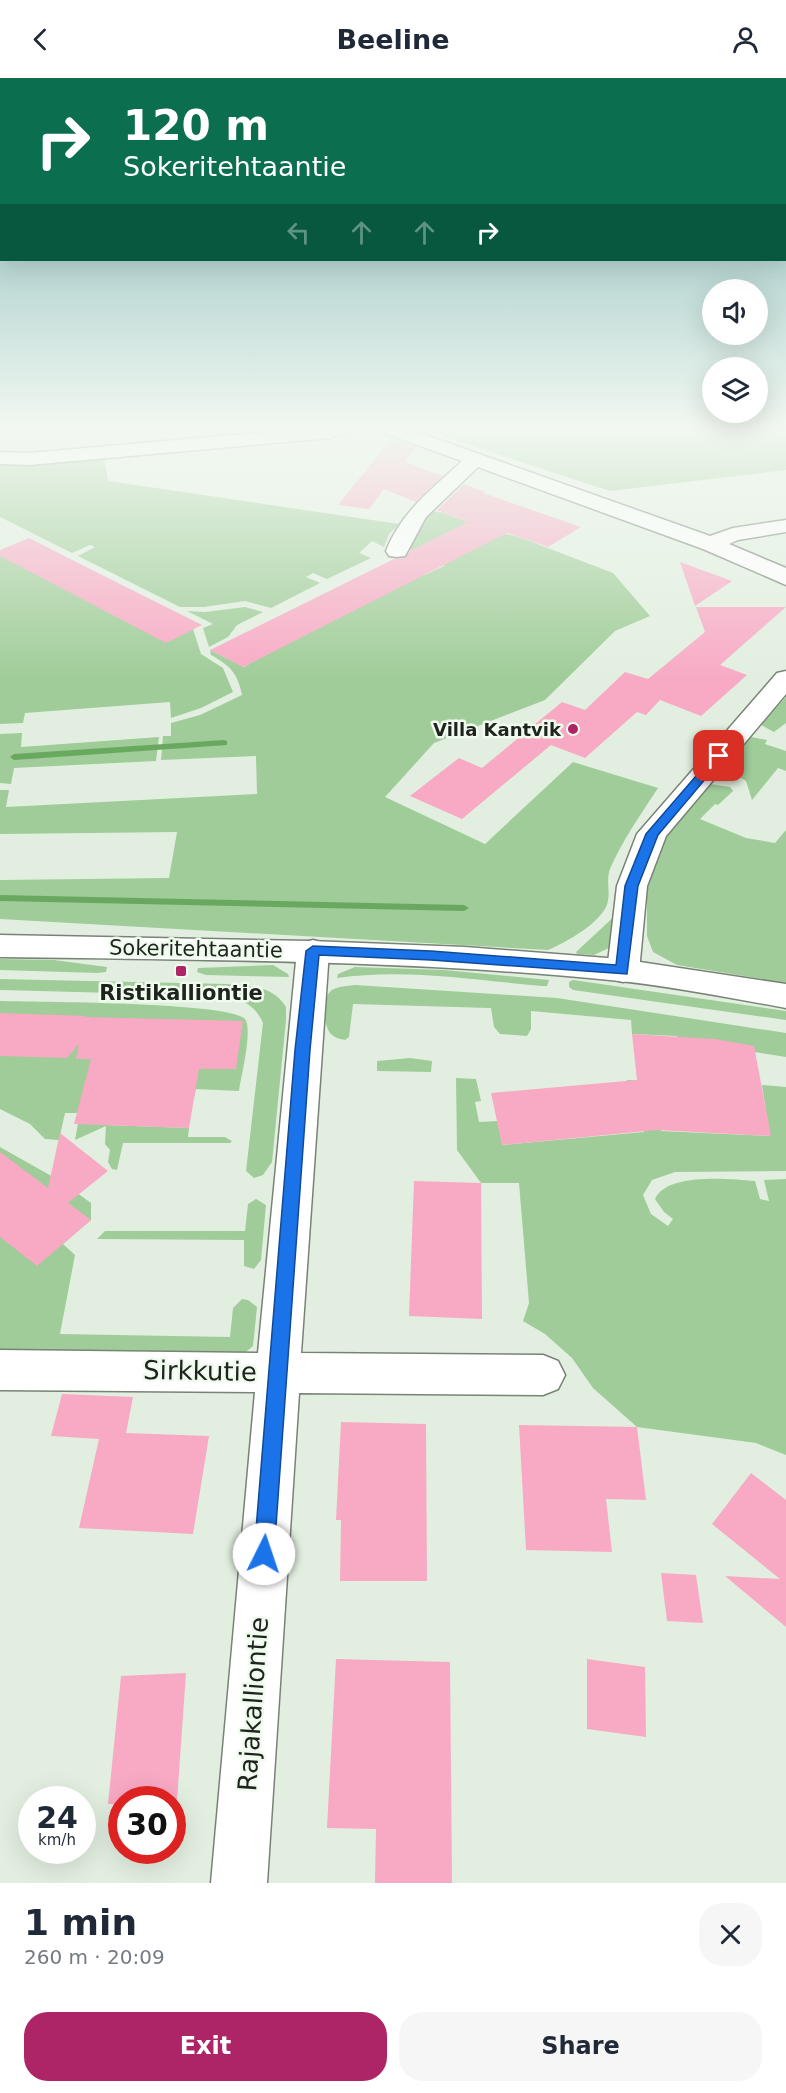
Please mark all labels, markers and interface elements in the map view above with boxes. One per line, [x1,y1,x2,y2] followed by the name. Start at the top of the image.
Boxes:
[24,23,57,56] icon: back
[729,23,762,56] icon: person
[336,24,450,55] text: Beeline
[123,101,269,150] text: 120 m
[24,102,102,180] icon: right
[123,151,346,182] text: Sokeritehtaantie
[282,216,315,249] icon: left
[345,216,378,249] icon: ahead
[408,216,441,249] icon: ahead
[471,216,504,249] icon: right
[702,279,768,423] map controls
[702,279,768,345] button: sound
[702,357,768,423] button: layers
[433,719,562,740] place label: Villa Kantvik
[566,722,580,736] marker: Villa Kantvik
[693,730,744,781] pin
[702,739,735,772] icon: arrive
[109,935,283,963] street label: Sokeritehtaantie
[174,964,188,978] marker: Ristikalliontie
[99,981,263,1005] place label: Ristikalliontie
[143,1355,257,1387] street label: Sirkkutie
[232,1522,296,1586] position arrow
[232,1616,274,1792] street label: Rajakalliontie
[108,1786,186,1864] speed limit sign: 30
[36,1800,78,1835] text: 24
[38,1831,76,1849] text: km/h
[24,1902,137,1943] text: 1 min
[699,1903,762,1966] button: close
[24,1945,165,1969] text: 260 m · 20:09
[24,2012,387,2081] button: Exit
[399,2012,762,2081] button: Share

